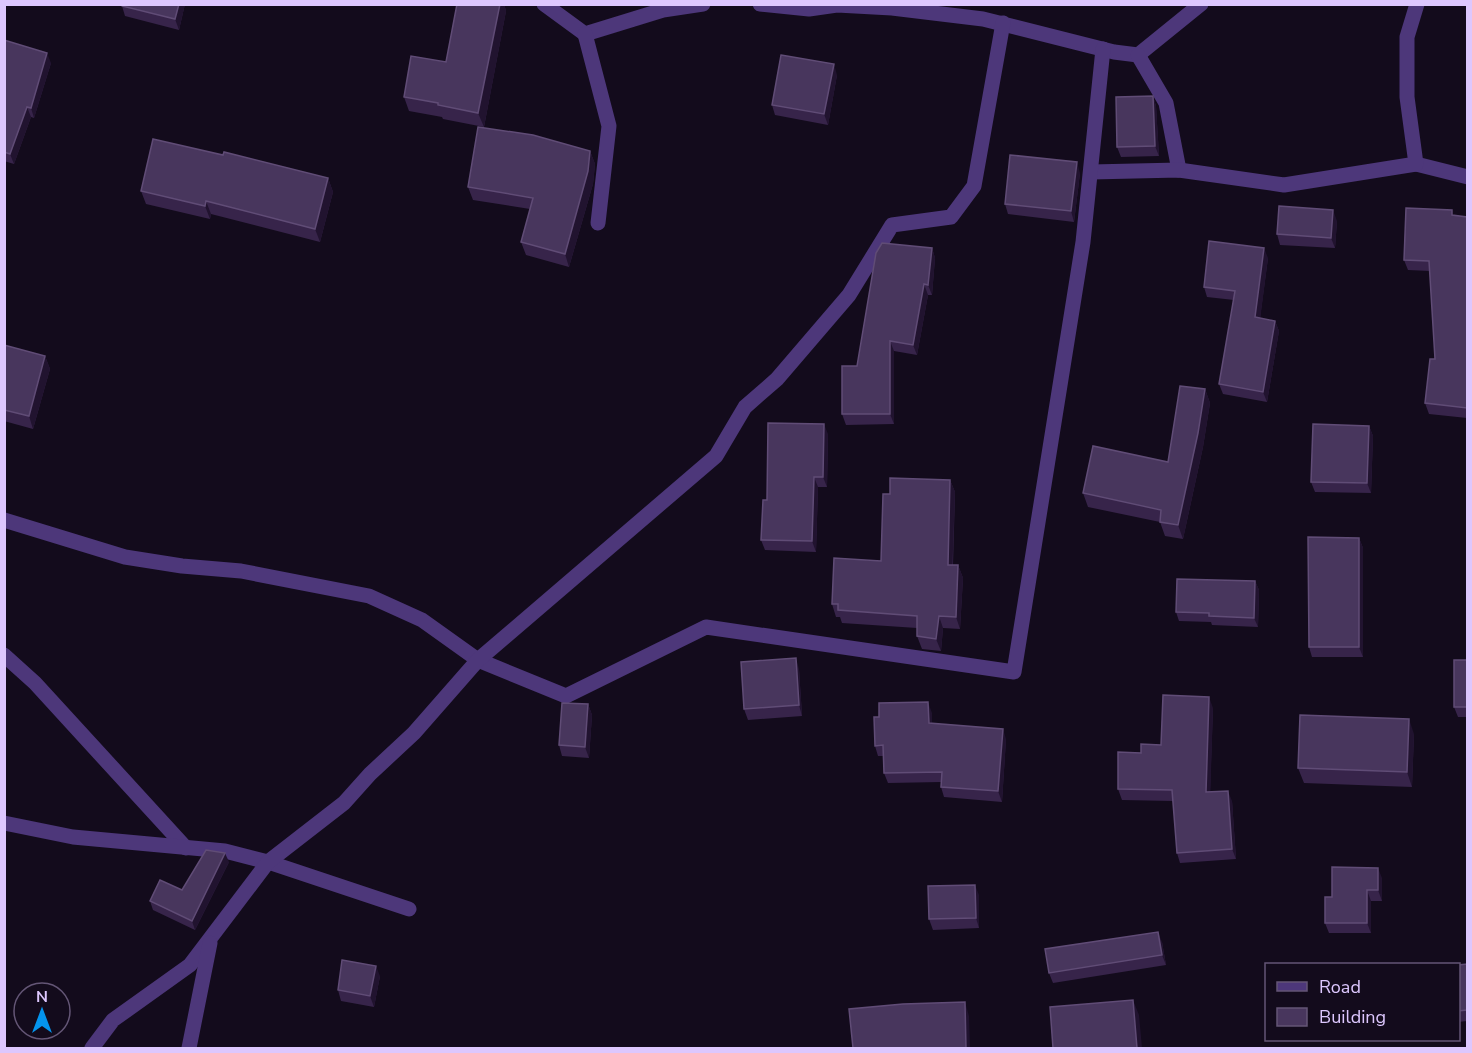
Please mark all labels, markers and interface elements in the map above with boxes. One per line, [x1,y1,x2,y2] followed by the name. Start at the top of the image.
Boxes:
[1265,963,1460,1041] legend
[1319,975,1361,999] text: Road
[12,981,72,1041] north arrow
[36,986,48,1008] text: N
[1319,1005,1386,1029] text: Building

